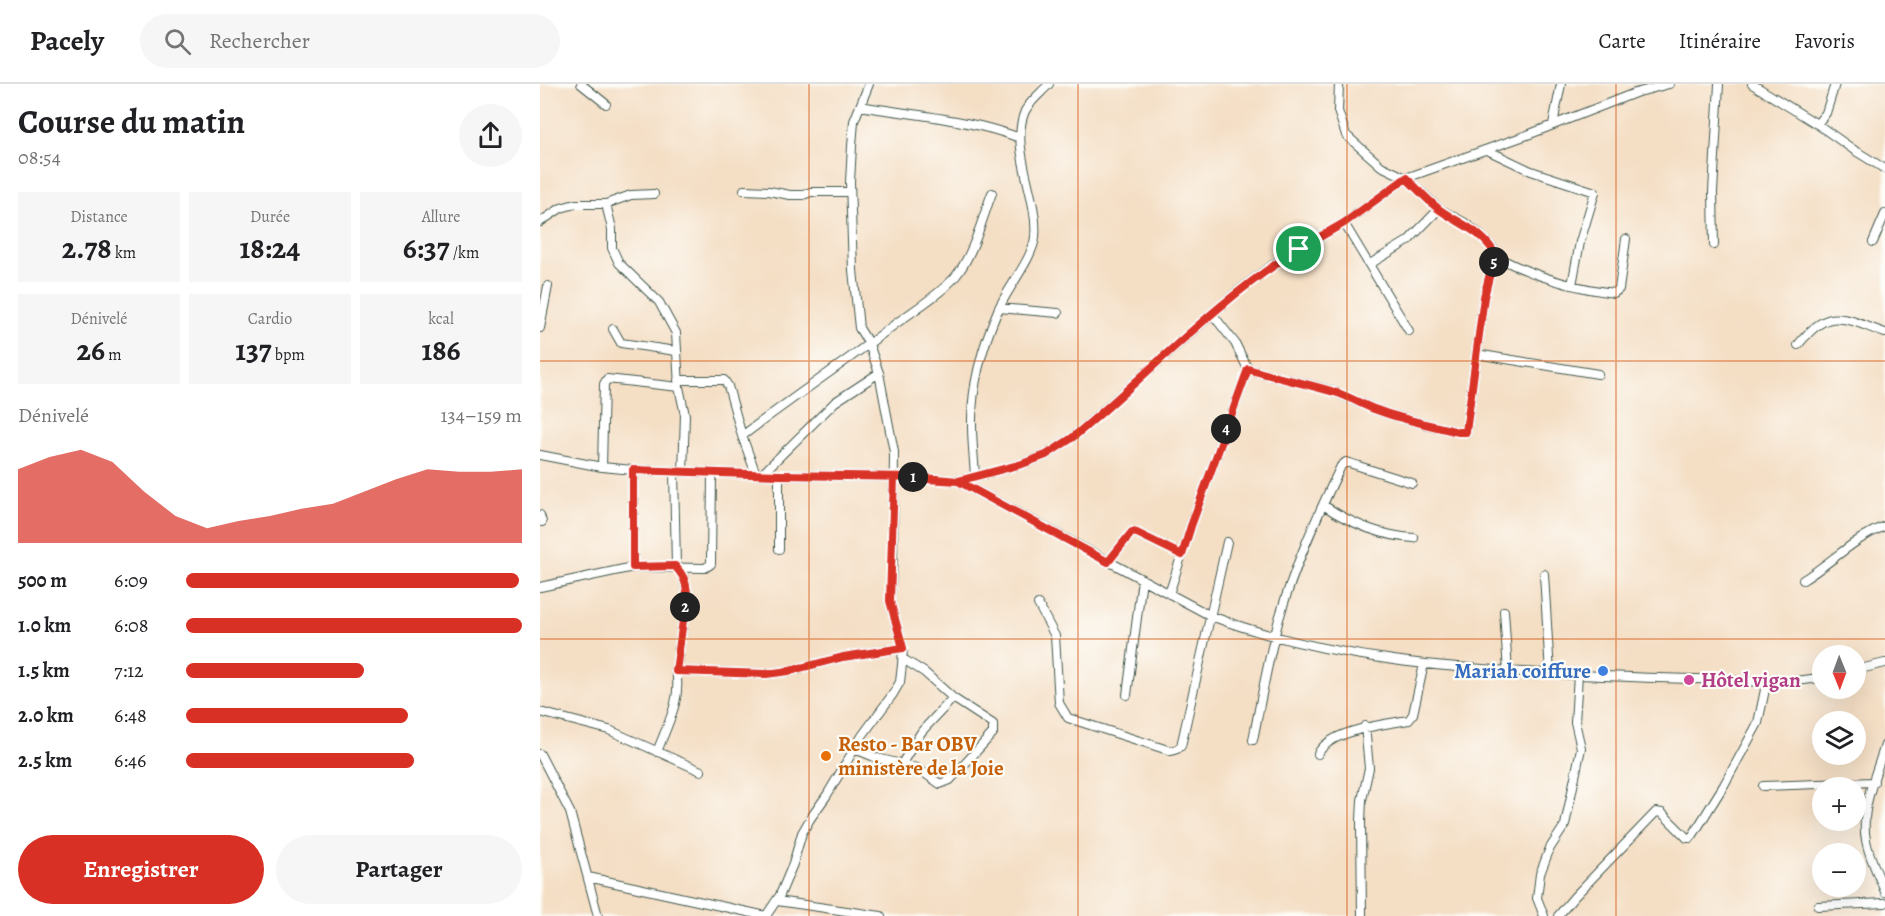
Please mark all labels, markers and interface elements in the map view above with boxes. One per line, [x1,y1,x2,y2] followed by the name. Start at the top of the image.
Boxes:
[140,14,560,68] search box
[30,22,104,60] text: Pacely
[161,25,194,58] icon: search
[209,26,310,56] text: Rechercher
[1598,27,1646,55] text: Carte
[1679,27,1761,55] text: Itinéraire
[1794,27,1855,55] text: Favoris
[18,99,245,144] text: Course du matin
[459,104,522,167] button: share
[18,144,61,171] text: 08:54
[70,206,128,228] text: Distance
[250,206,290,228] text: Durée
[422,206,460,228] text: Allure
[1273,223,1324,274] pin
[62,228,112,268] text: 2.78
[240,228,300,268] text: 18:24
[403,228,450,268] text: 6:37
[1282,232,1315,265] icon: arrive
[112,242,136,264] text: km
[450,242,479,264] text: /km
[1479,247,1509,277] pin: 5
[1491,251,1497,273] text: 5
[71,308,127,330] text: Dénivelé
[248,308,292,330] text: Cardio
[428,308,454,330] text: kcal
[77,330,105,370] text: 26
[235,330,272,370] text: 137
[421,330,461,370] text: 186
[105,344,121,366] text: m
[272,344,305,366] text: bpm
[18,402,89,429] text: Dénivelé
[440,402,522,429] text: 134–159 m
[1211,414,1241,444] pin: 4
[1222,418,1230,440] text: 4
[898,462,928,492] pin: 1
[910,466,916,488] text: 1
[18,567,67,594] text: 500 m
[114,567,148,594] text: 6:09
[670,592,700,622] pin: 2
[681,596,689,618] text: 2
[18,612,71,639] text: 1.0 km
[114,612,148,639] text: 6:08
[1812,645,1866,699] north arrow
[1812,645,1866,897] map controls
[18,657,70,684] text: 1.5 km
[114,657,144,684] text: 7:12
[1454,657,1591,685] place label: Mariah coiffure
[1596,664,1610,678] marker: Mariah coiffure
[1701,666,1801,694] place label: Hôtel vigan
[1682,673,1696,687] marker: Hôtel vigan
[18,702,74,729] text: 2.0 km
[114,702,147,729] text: 6:48
[1812,711,1866,765] button: layers
[838,730,1004,782] place label: Resto - Bar OBV ministère de la Joie
[18,747,72,774] text: 2.5 km
[114,747,146,774] text: 6:46
[819,749,833,763] marker: Resto - Bar OBV ministère de la Joie
[1812,777,1866,831] button: +
[18,835,264,904] button: Enregistrer
[276,835,522,904] button: Partager
[1812,843,1866,897] button: −

